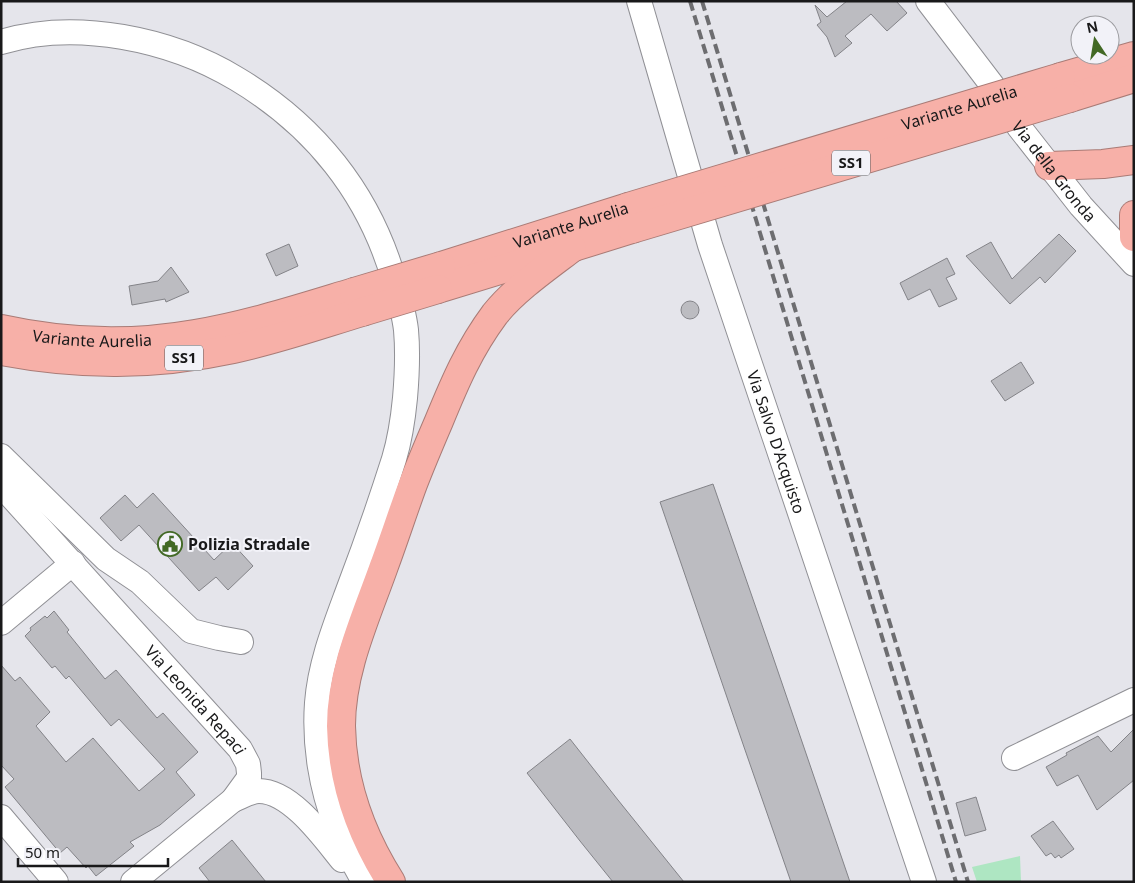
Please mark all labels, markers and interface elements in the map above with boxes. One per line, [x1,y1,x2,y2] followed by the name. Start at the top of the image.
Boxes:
[1070,15,1120,65] north arrow
[1085,16,1100,37] text: N
[899,80,1020,135] street label: Variante Aurelia
[1007,117,1101,227] street label: Via della Gronda
[832,150,870,176] road number: SS1
[510,197,631,254] street label: Variante Aurelia
[31,324,153,352] street label: Variante Aurelia
[165,346,203,370] road number: SS1
[742,367,811,517] street label: Via Salvo D'Acquisto
[157,531,183,557] public building icon: Polizia Stradale
[188,533,310,555] place label: Polizia Stradale
[140,640,252,758] street label: Via Leonida Repaci
[18,836,168,868] scale bar
[25,842,60,862] text: 50 m

